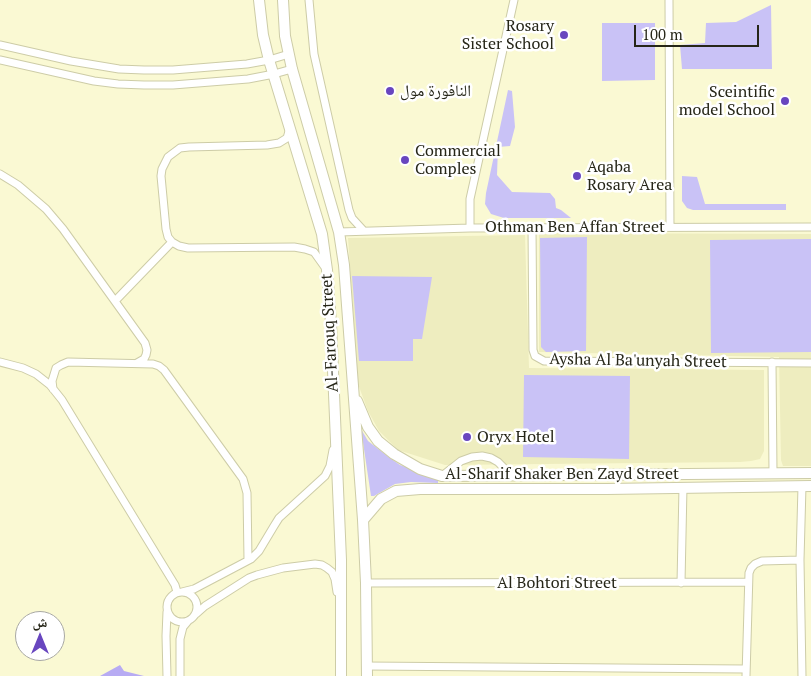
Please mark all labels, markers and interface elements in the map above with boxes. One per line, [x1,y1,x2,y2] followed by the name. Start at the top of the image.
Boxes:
[636,15,761,47] scale bar
[462,16,554,54] place label: Rosary Sister School
[642,24,683,44] text: 100 m
[558,29,570,41] marker: Rosary Sister School
[400,81,471,101] place label: النافورة مول
[679,82,775,120] place label: Sceintific model School
[384,85,396,97] marker: النافورة مول
[779,95,791,107] marker: Sceintific model School
[415,141,501,179] place label: Commercial Comples
[399,154,411,166] marker: Commercial Comples
[587,157,672,195] place label: Aqaba Rosary Area
[571,170,583,182] marker: Aqaba Rosary Area
[485,217,665,237] street label: Othman Ben Affan Street
[317,273,343,393] street label: Al-Farouq Street
[549,350,727,372] street label: Aysha Al Ba'unyah Street
[477,427,555,447] place label: Oryx Hotel
[461,431,473,443] marker: Oryx Hotel
[445,464,679,484] street label: Al-Sharif Shaker Ben Zayd Street
[497,573,617,593] street label: Al Bohtori Street
[15,611,65,661] north arrow
[33,612,47,631] text: ش

